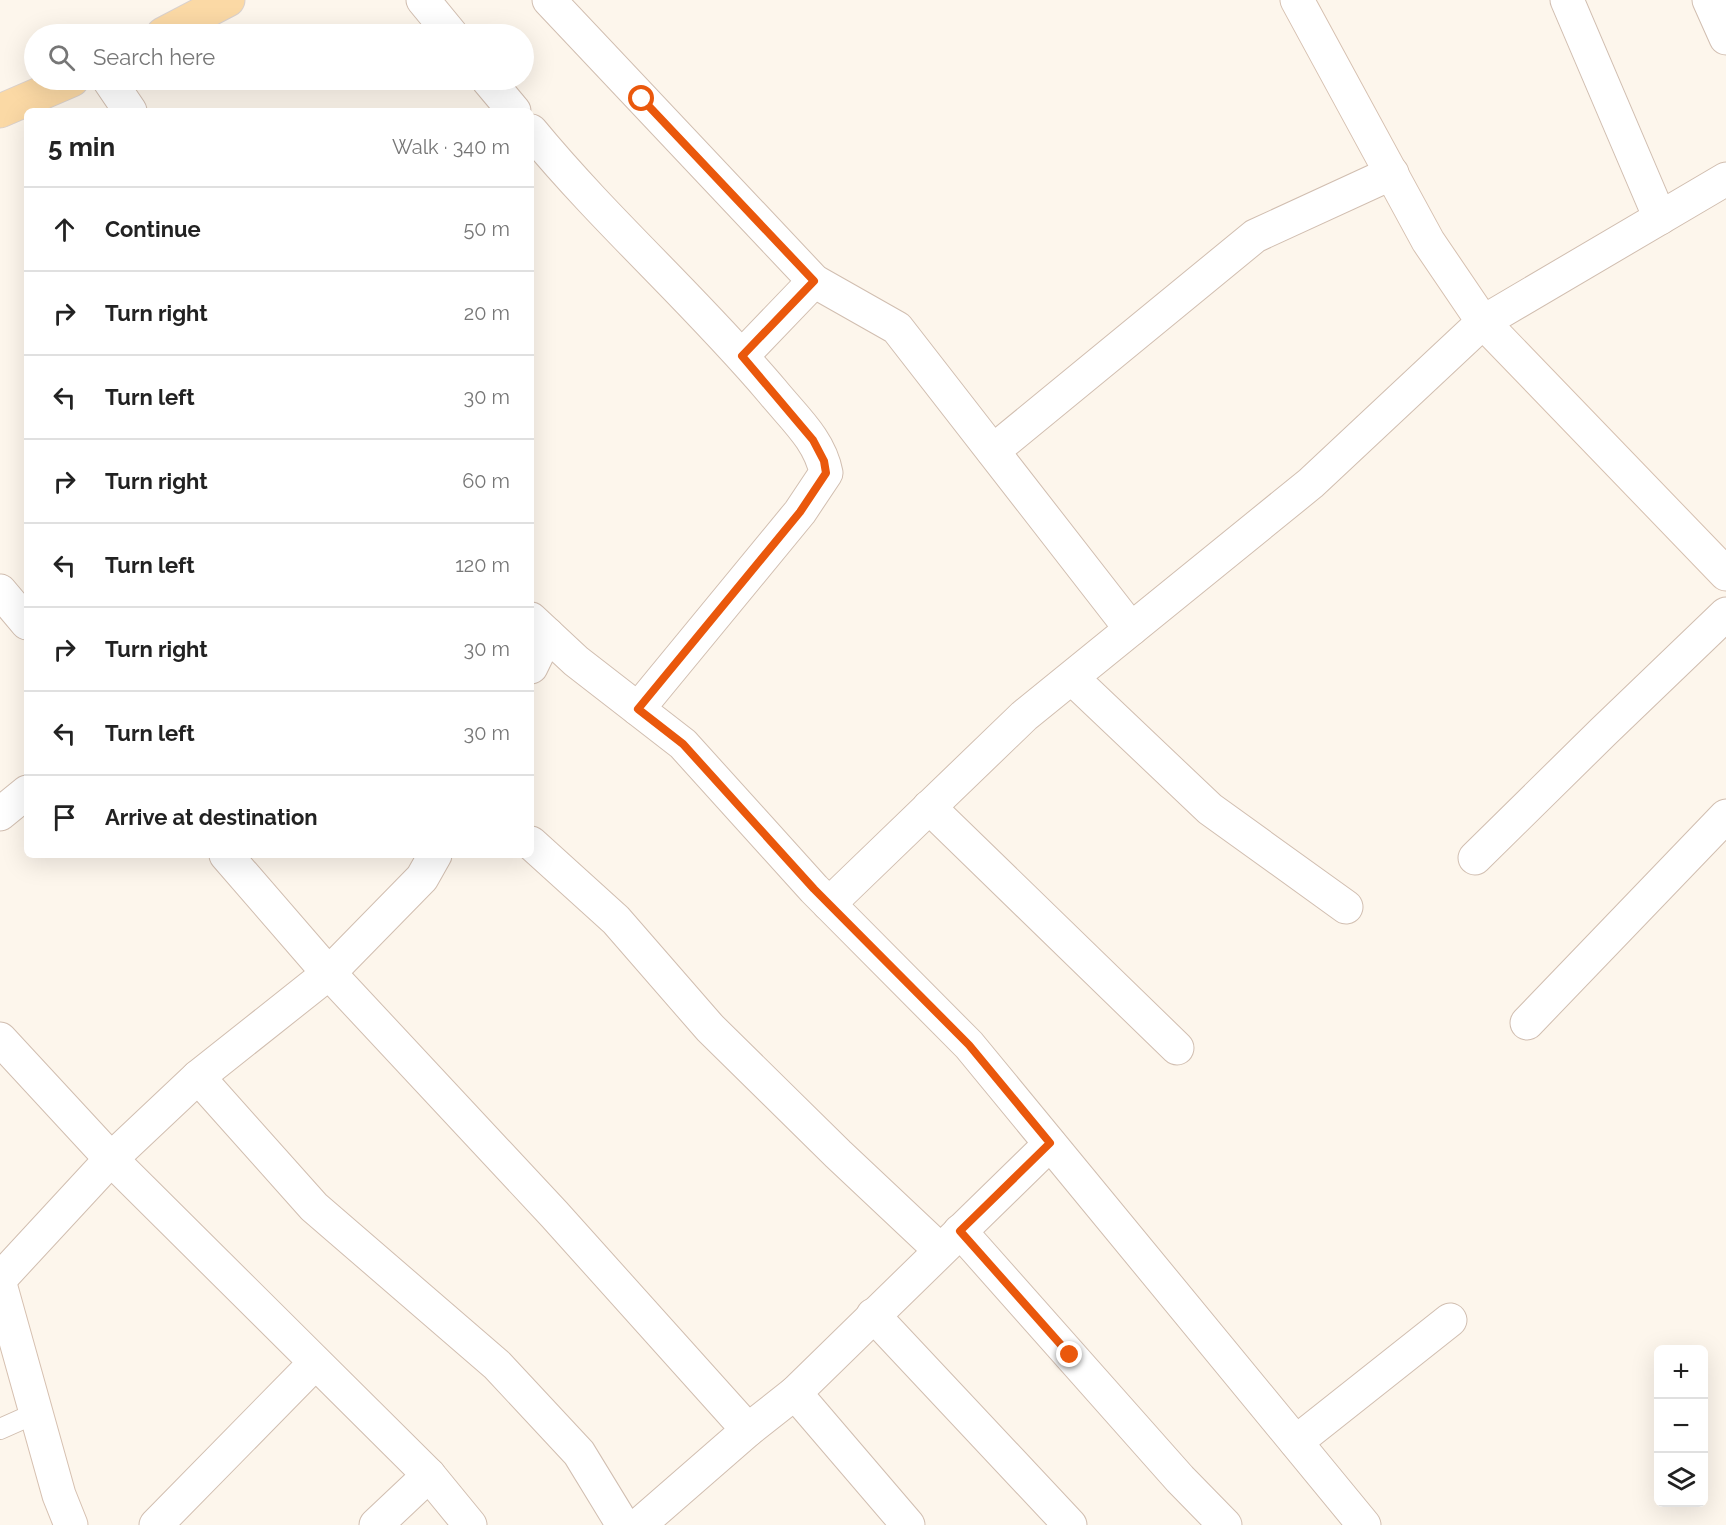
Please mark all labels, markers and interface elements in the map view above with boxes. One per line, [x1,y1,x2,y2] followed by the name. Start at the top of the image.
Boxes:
[24,24,534,90] search box
[45,41,78,74] icon: search
[93,44,215,70] text: Search here
[628,85,654,111] route start
[48,132,115,162] text: 5 min
[392,135,510,159] text: Walk · 340 m
[48,213,81,246] icon: ahead
[105,216,201,242] text: Continue
[463,217,510,241] text: 50 m
[48,297,81,330] icon: right
[105,300,208,326] text: Turn right
[464,301,510,325] text: 20 m
[48,381,81,414] icon: left
[105,384,195,410] text: Turn left
[464,385,510,409] text: 30 m
[48,465,81,498] icon: right
[105,468,208,494] text: Turn right
[462,469,510,493] text: 60 m
[48,549,81,582] icon: left
[105,552,195,578] text: Turn left
[455,553,510,577] text: 120 m
[48,633,81,666] icon: right
[105,636,208,662] text: Turn right
[464,637,510,661] text: 30 m
[48,717,81,750] icon: left
[105,720,195,746] text: Turn left
[464,721,510,745] text: 30 m
[48,801,81,834] icon: arrive
[105,804,318,830] text: Arrive at destination
[1056,1341,1082,1367] route end
[1654,1345,1708,1507] map controls
[1654,1345,1708,1399] button: +
[1654,1399,1708,1453] button: −
[1654,1453,1708,1507] button: layers

